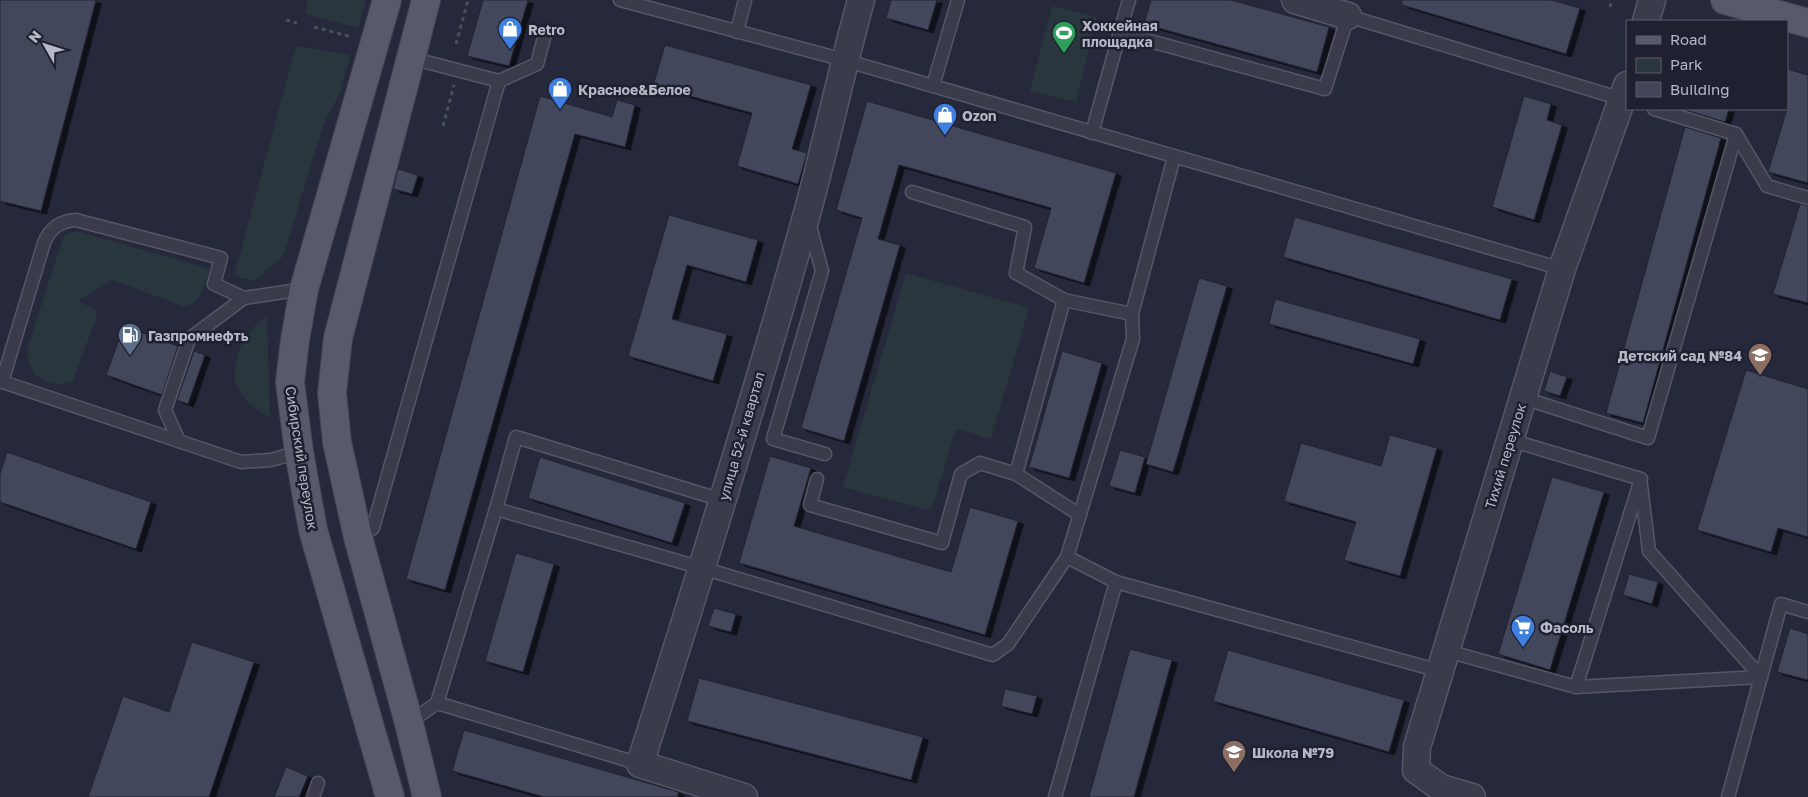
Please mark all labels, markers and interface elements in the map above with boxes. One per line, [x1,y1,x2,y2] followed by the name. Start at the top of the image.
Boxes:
[497,16,523,50] shop icon: Retro
[1082,17,1158,50] place label: Хоккейная площадка
[20,20,70,70] north arrow
[1051,20,1077,54] sports icon: Хоккейная площадка
[1626,20,1788,110] legend
[528,21,565,38] place label: Retro
[25,27,44,46] text: N
[1670,30,1707,48] text: Road
[1670,55,1703,73] text: Park
[547,76,573,110] shop icon: Красное&Белое
[1670,80,1730,98] text: Building
[578,81,691,98] place label: Красное&Белое
[932,102,958,136] shop icon: Ozon
[962,107,997,124] place label: Ozon
[117,322,143,356] fuel station icon: Газпромнефть
[148,327,249,344] place label: Газпромнефть
[1747,342,1773,376] school or university icon: Детский сад №84
[1618,347,1742,364] place label: Детский сад №84
[714,370,768,502] street label: улица 52-й квартал
[282,385,322,531] street label: Сибирский переулок
[1481,401,1529,511] street label: Тихий переулок
[1510,614,1536,648] supermarket icon: Фасоль
[1540,619,1594,636] place label: Фасоль
[1221,739,1247,773] school or university icon: Школа №79
[1252,744,1334,761] place label: Школа №79

